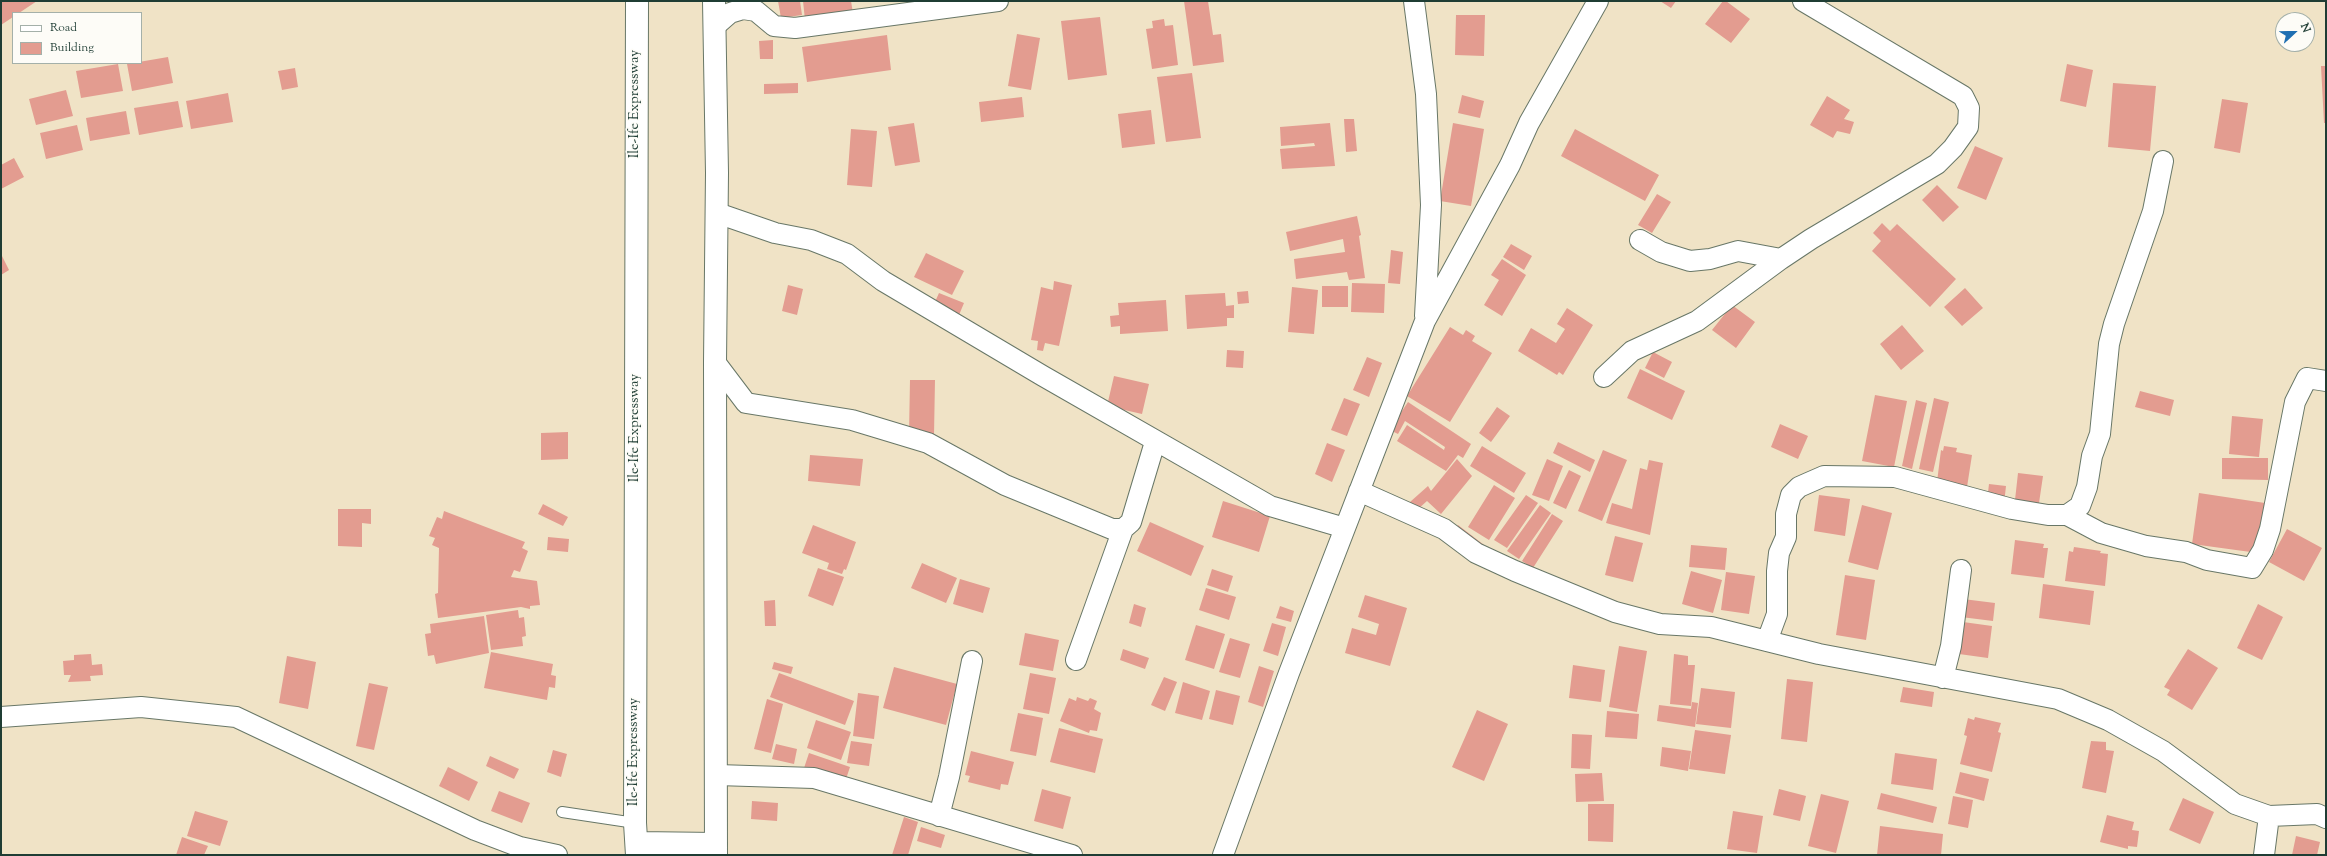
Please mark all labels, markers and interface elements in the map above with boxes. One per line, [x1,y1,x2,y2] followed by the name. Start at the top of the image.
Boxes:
[12,12,142,64] legend
[2275,12,2315,52] north arrow
[50,19,77,37] text: Road
[2296,21,2314,35] text: N
[50,39,94,57] text: Building
[628,50,644,158] street label: Ile-Ife Expressway
[628,374,644,482] street label: Ile-Ife Expressway
[627,698,643,806] street label: Ile-Ife Expressway

